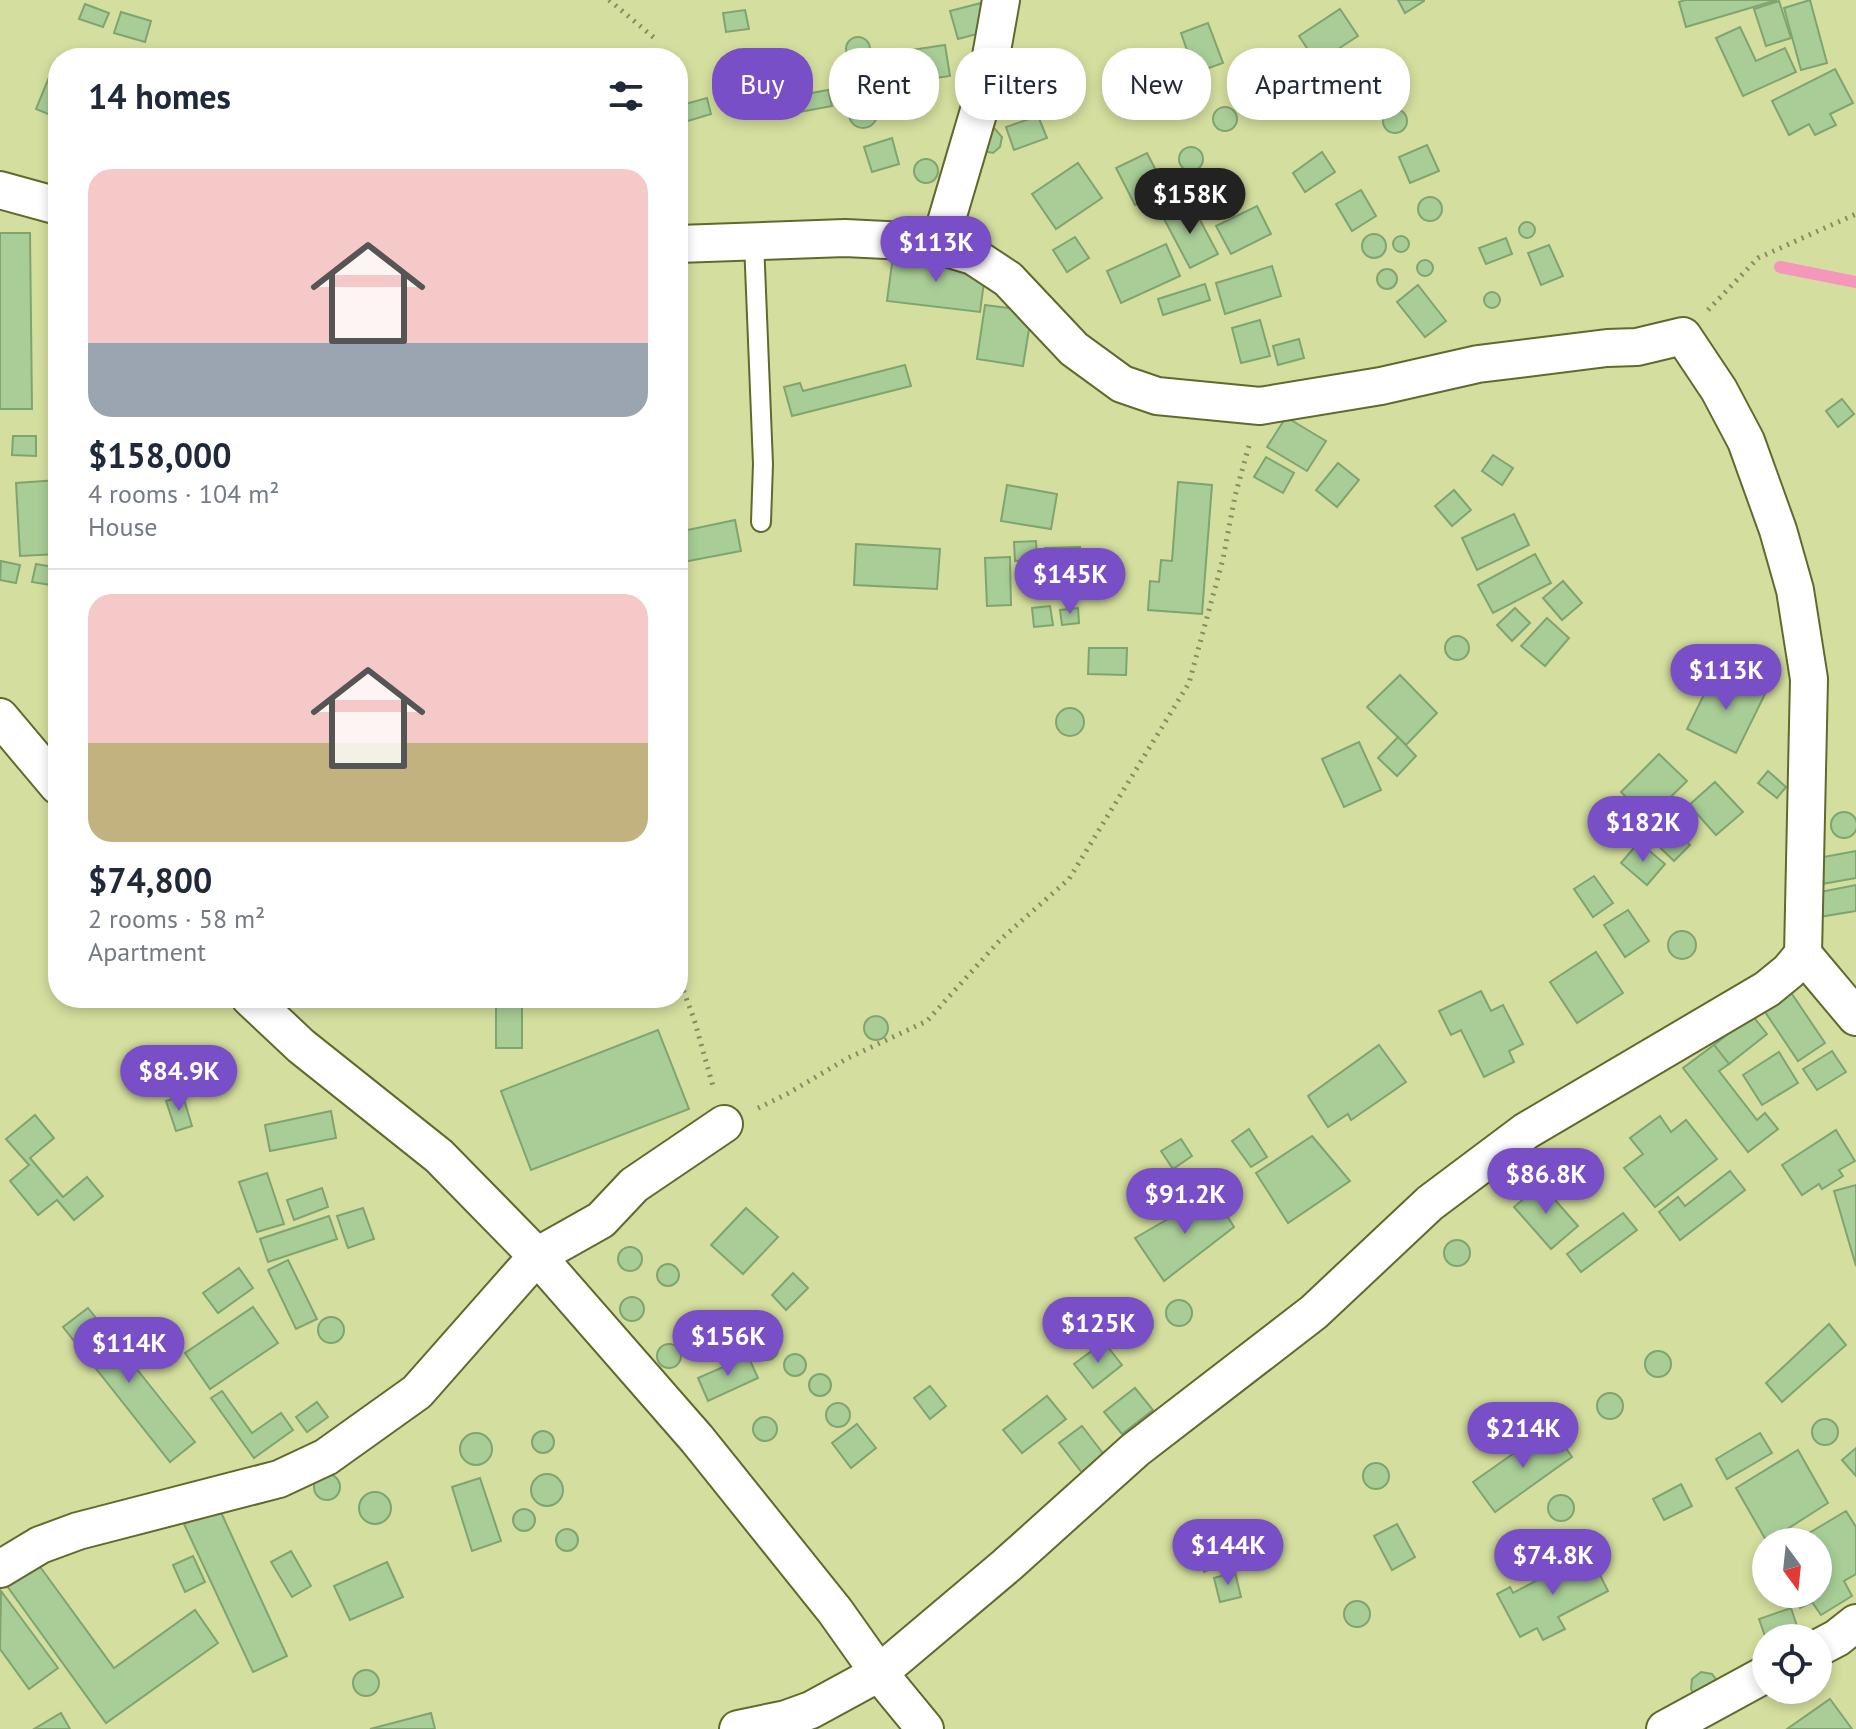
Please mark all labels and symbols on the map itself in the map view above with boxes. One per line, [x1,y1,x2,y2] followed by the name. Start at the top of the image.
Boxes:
[1134,168,1246,236] pin: $158K
[880,216,992,284] pin: $113K
[1014,548,1126,616] pin: $145K
[1670,644,1782,712] pin: $113K
[1587,796,1699,864] pin: $182K
[114,1045,244,1113] pin: $84.9K
[1481,1148,1611,1216] pin: $86.8K
[1120,1168,1250,1236] pin: $91.2K
[1042,1297,1154,1365] pin: $125K
[672,1310,784,1378] pin: $156K
[73,1317,185,1385] pin: $114K
[1467,1402,1579,1470] pin: $214K
[1172,1519,1284,1587] pin: $144K
[1752,1528,1832,1608] north arrow
[1488,1529,1618,1597] pin: $74.8K

